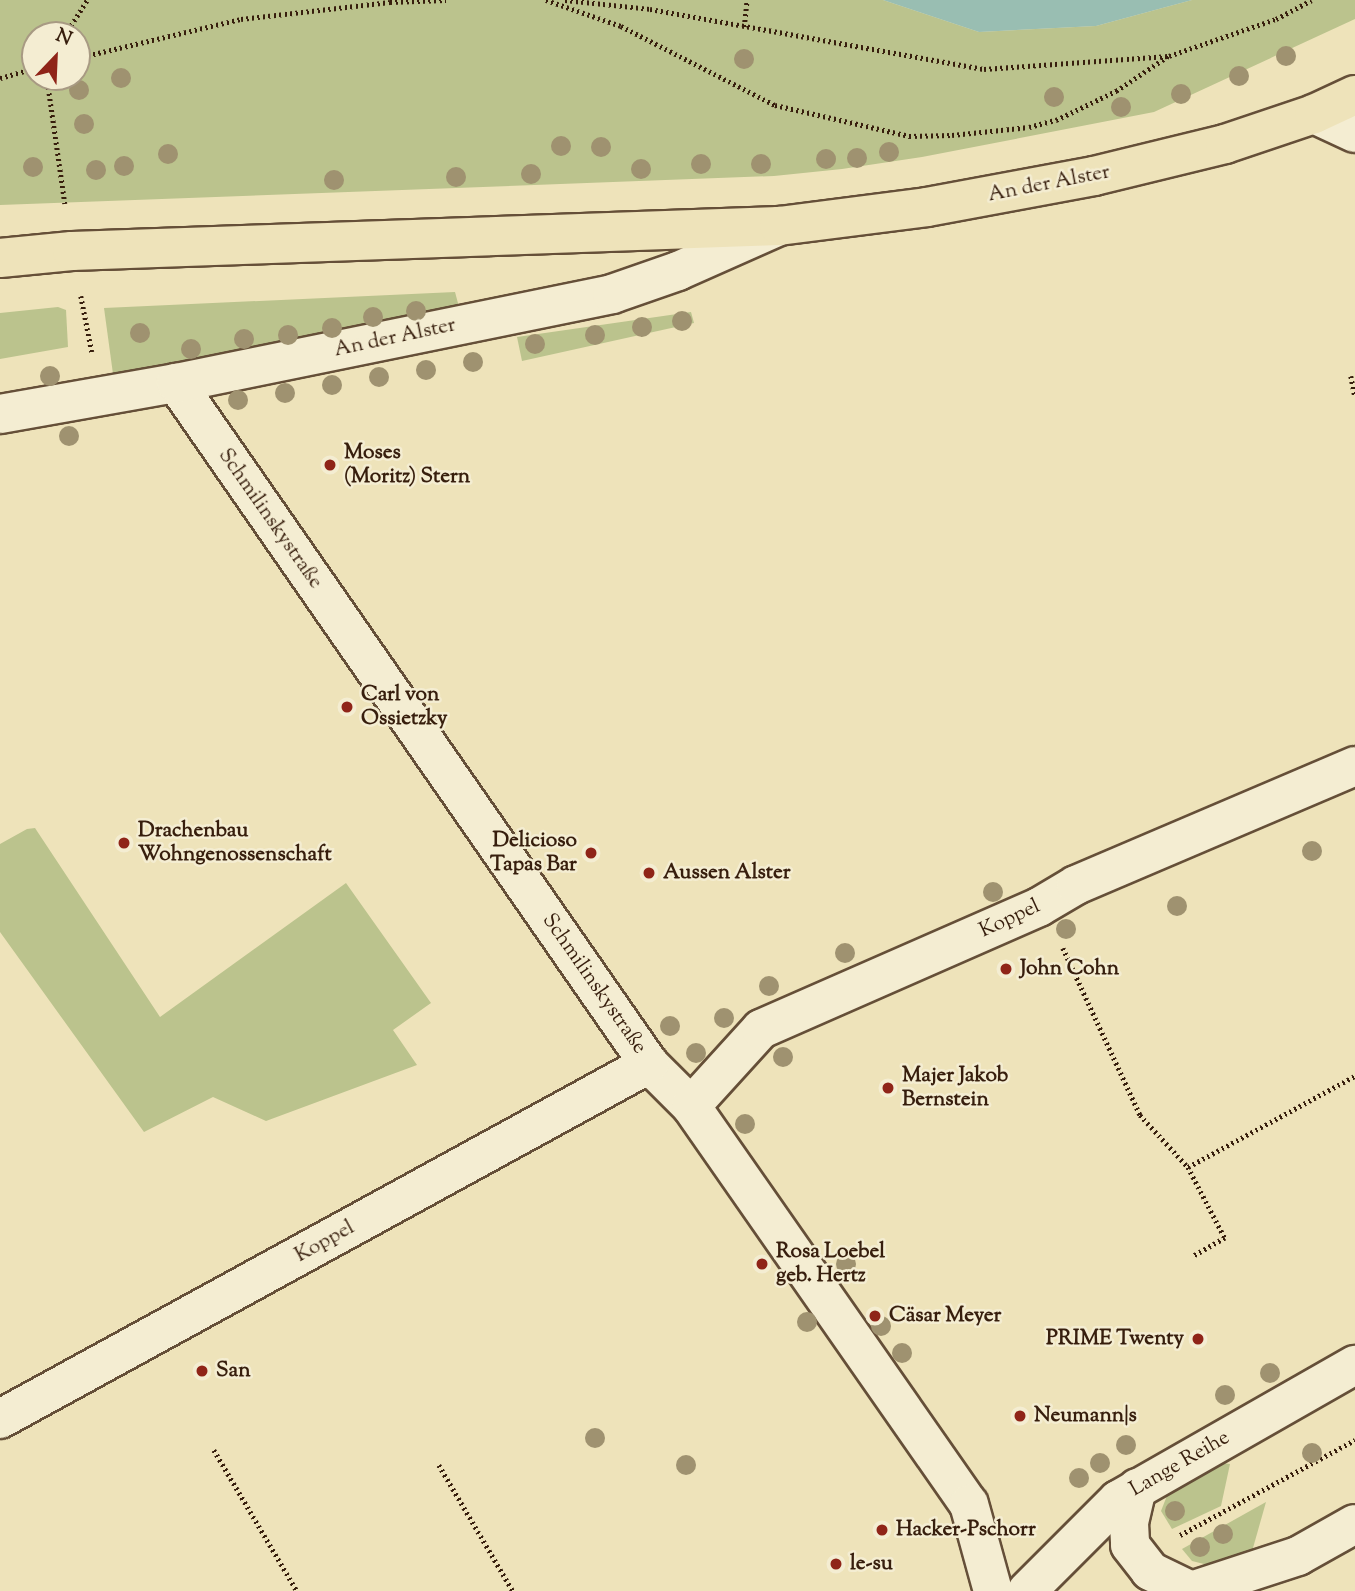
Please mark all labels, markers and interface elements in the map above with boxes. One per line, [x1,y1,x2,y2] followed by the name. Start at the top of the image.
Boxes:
[21,21,91,91] north arrow
[51,23,76,53] text: N
[986,160,1112,208] street label: An der Alster
[332,313,458,363] street label: An der Alster
[344,440,470,490] place label: Moses (Moritz) Stern
[212,444,328,594] street label: Schmilinskystraße
[322,457,338,473] marker: Moses (Moritz) Stern
[361,682,448,732] place label: Carl von Ossietzky
[339,699,355,715] marker: Carl von Ossietzky
[138,818,332,868] place label: Drachenbau Wohngenossenschaft
[490,828,577,878] place label: Delicioso Tapas Bar
[116,835,132,851] marker: Drachenbau Wohngenossenschaft
[583,845,599,861] marker: Delicioso Tapas Bar
[663,860,791,886] place label: Aussen Alster
[641,865,657,881] marker: Aussen Alster
[976,894,1044,944] street label: Koppel
[536,909,652,1059] street label: Schmilinskystraße
[1020,956,1119,982] place label: John Cohn
[998,961,1014,977] marker: John Cohn
[902,1063,1008,1113] place label: Majer Jakob Bernstein
[880,1080,896,1096] marker: Majer Jakob Bernstein
[291,1215,359,1269] street label: Koppel
[776,1239,885,1289] place label: Rosa Loebel geb. Hertz
[754,1256,770,1272] marker: Rosa Loebel geb. Hertz
[889,1303,1001,1329] place label: Cäsar Meyer
[867,1308,883,1324] marker: Cäsar Meyer
[1046,1326,1184,1352] place label: PRIME Twenty
[1190,1331,1206,1347] marker: PRIME Twenty
[216,1358,251,1384] place label: San
[194,1363,210,1379] marker: San
[1034,1403,1137,1429] place label: Neumann|s
[1012,1408,1028,1424] marker: Neumann|s
[1126,1425,1234,1503] street label: Lange Reihe
[896,1517,1036,1543] place label: Hacker-Pschorr
[874,1522,890,1538] marker: Hacker-Pschorr
[850,1551,893,1577] place label: le-su
[828,1556,844,1572] marker: le-su

